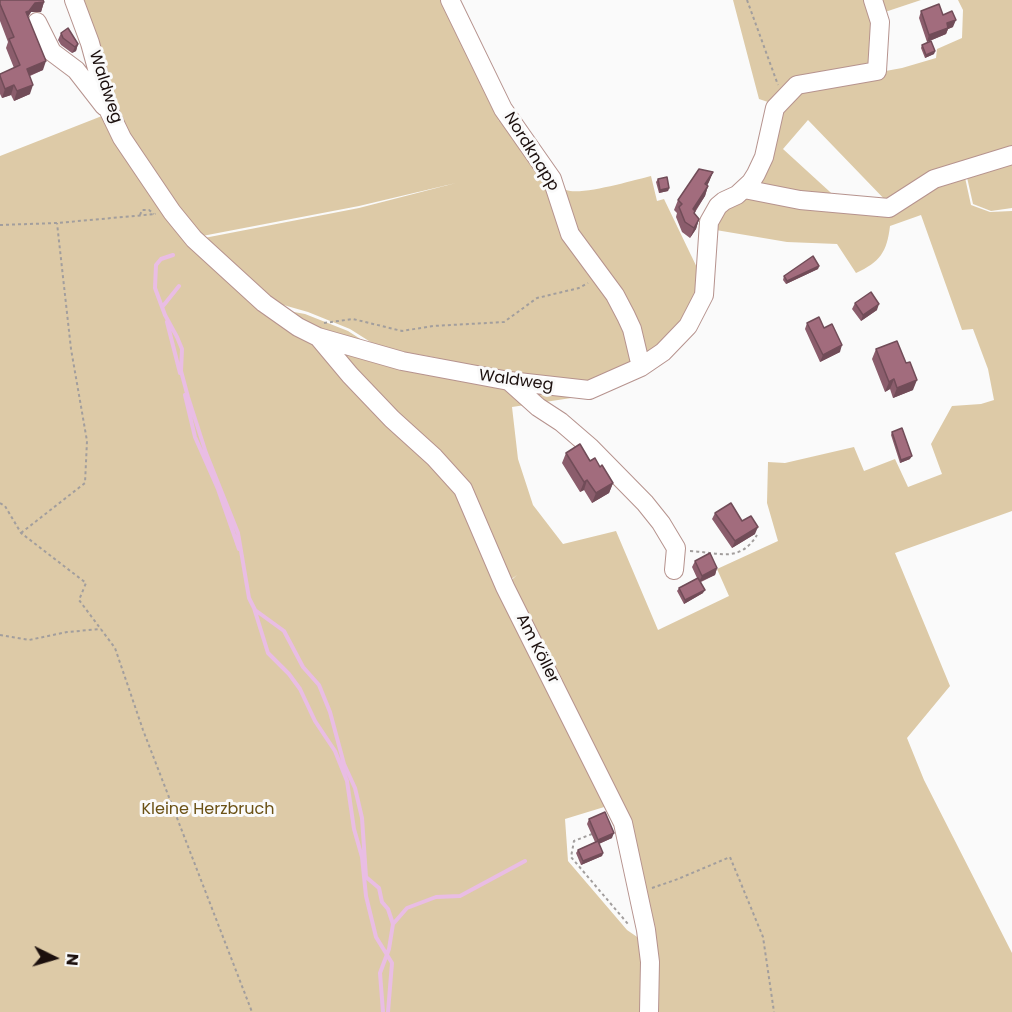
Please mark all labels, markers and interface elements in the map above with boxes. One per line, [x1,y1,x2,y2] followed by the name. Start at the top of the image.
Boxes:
[84,48,126,126] street label: Waldweg
[499,109,563,195] street label: Nordknapp
[478,366,554,396] street label: Waldweg
[511,611,563,687] street label: Am Köller
[141,800,275,820] park label: Kleine Herzbruch
[24,928,84,988] north arrow
[60,953,84,967] text: N

